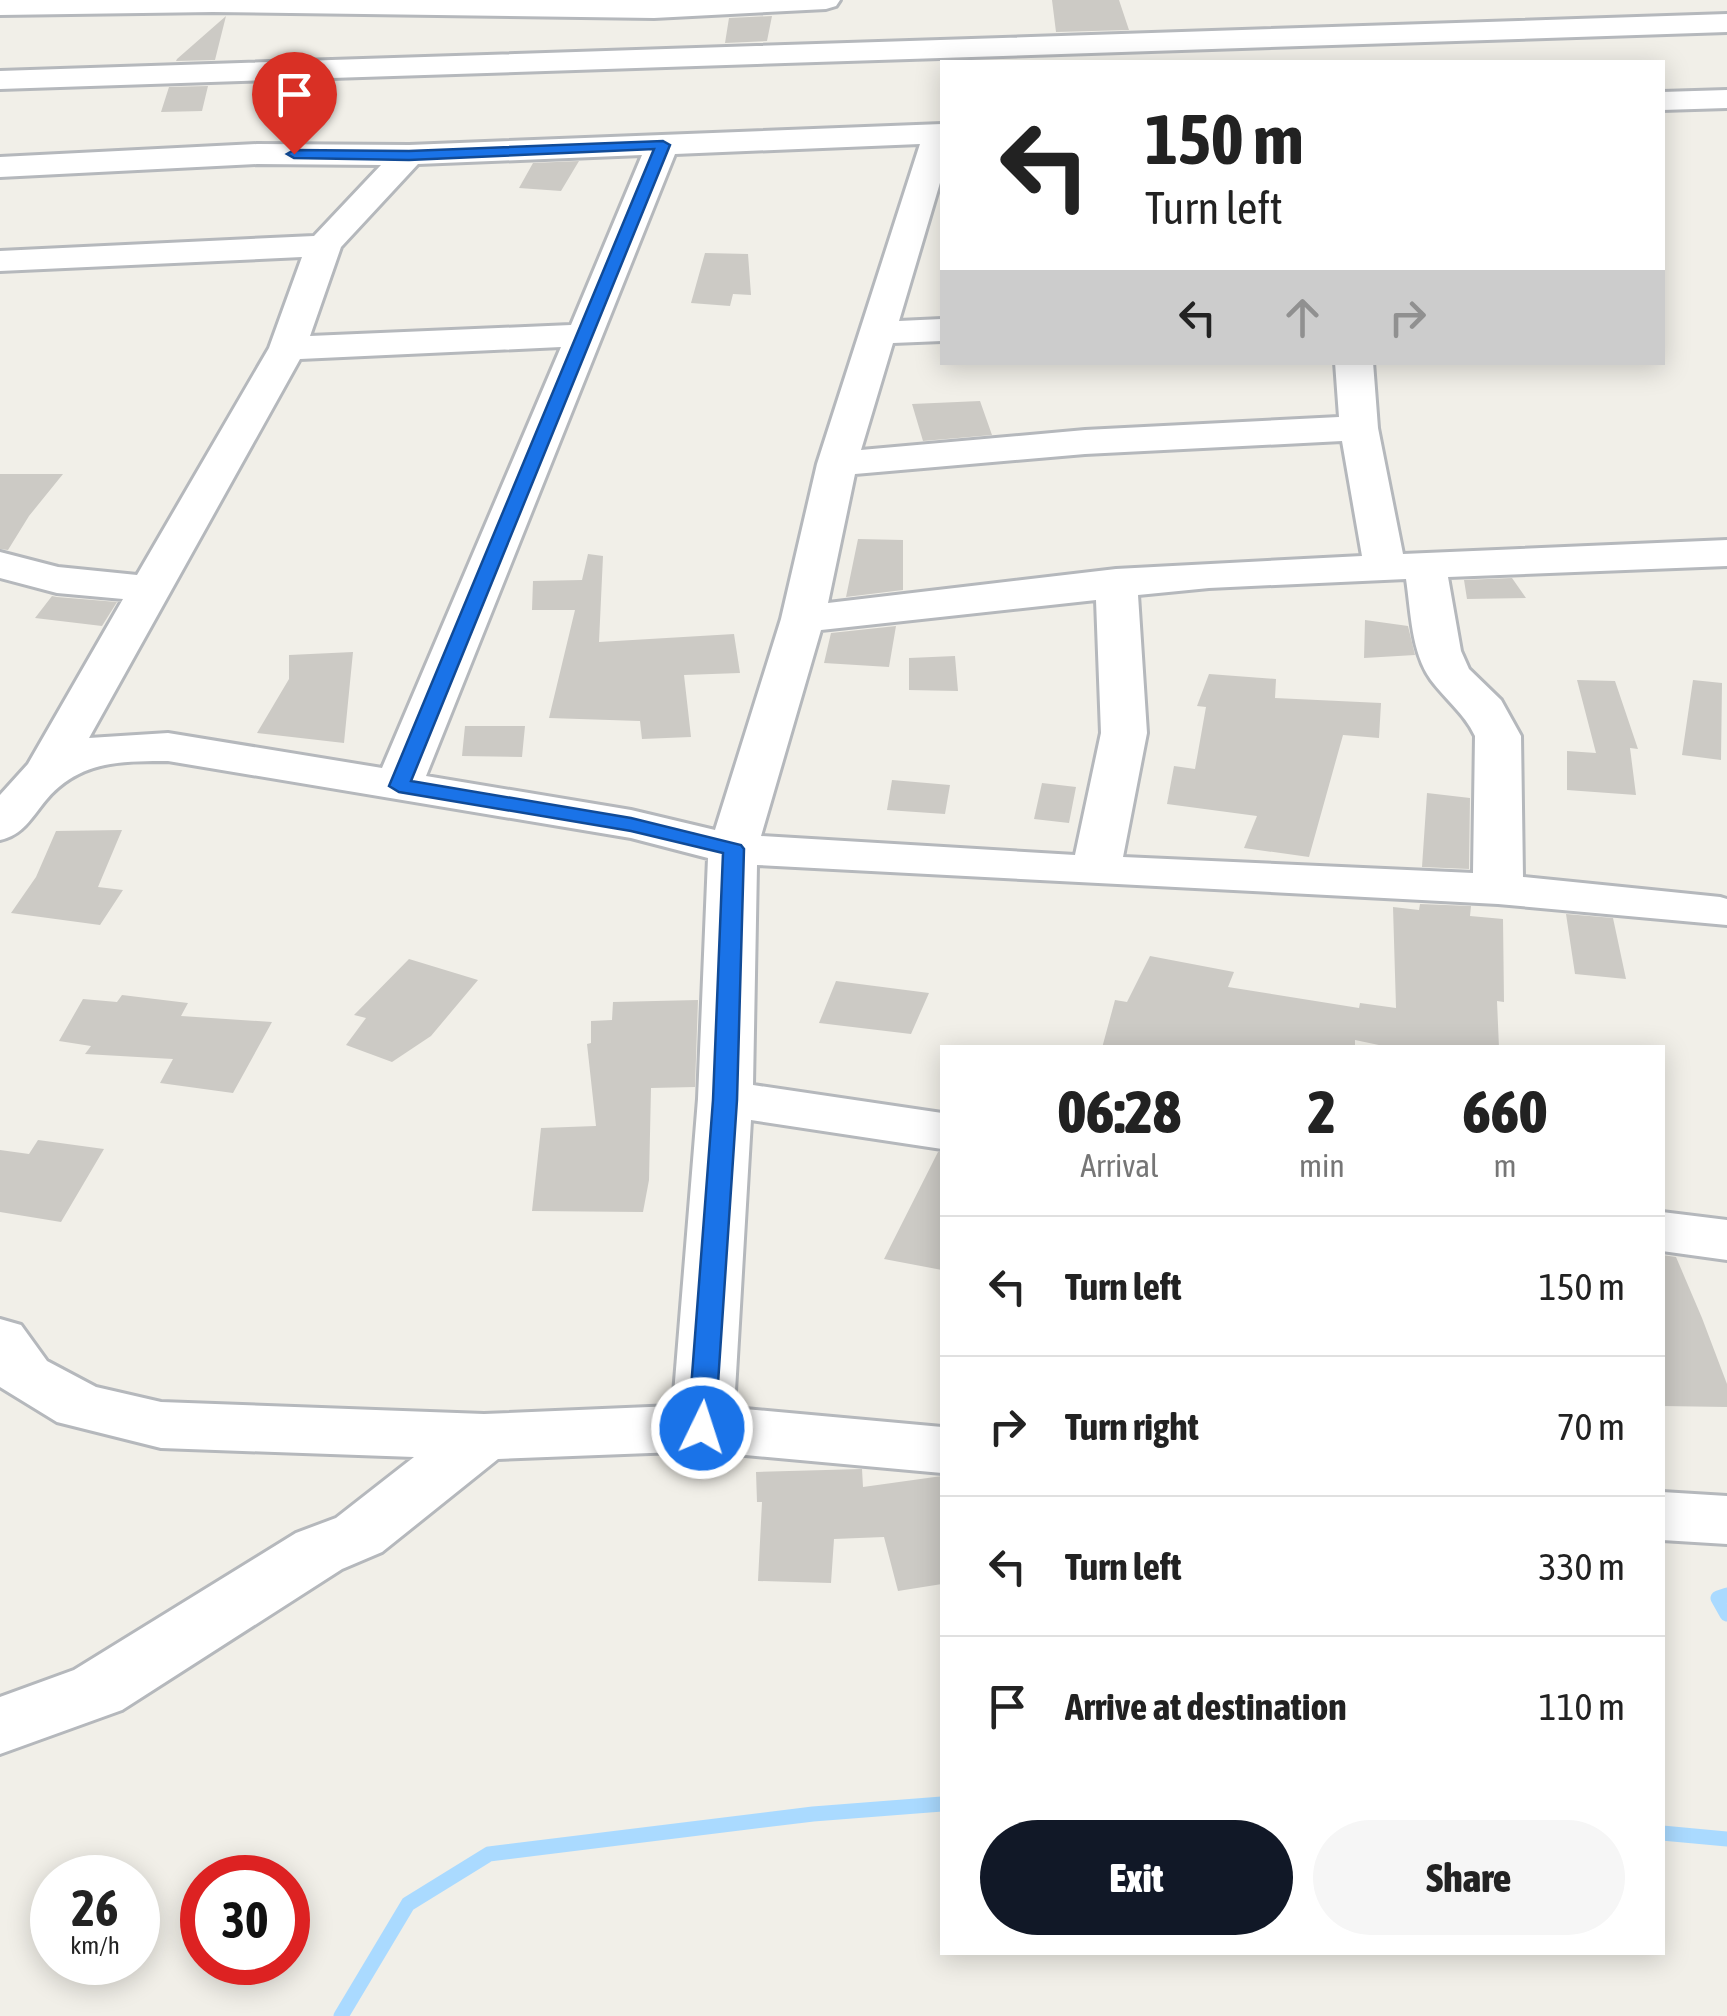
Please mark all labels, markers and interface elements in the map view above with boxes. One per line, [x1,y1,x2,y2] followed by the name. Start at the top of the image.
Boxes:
[252,52,337,155] pin
[267,67,322,122] icon: arrive
[1145,99,1304,179] text: 150 m
[980,100,1110,230] icon: left
[1145,182,1283,234] text: Turn left
[1170,290,1225,345] icon: left
[1275,290,1330,345] icon: ahead
[1380,290,1435,345] icon: right
[1058,1077,1181,1146] text: 06:28
[1308,1077,1336,1146] text: 2
[1463,1077,1547,1146] text: 660
[1080,1147,1159,1184] text: Arrival
[1299,1147,1345,1184] text: min
[1493,1147,1516,1184] text: m
[980,1259,1035,1314] icon: left
[1065,1265,1181,1308] text: Turn left
[1539,1265,1625,1308] text: 150 m
[650,1376,754,1480] position arrow
[980,1399,1035,1454] icon: right
[1065,1405,1199,1448] text: Turn right
[1557,1405,1625,1448] text: 70 m
[980,1539,1035,1594] icon: left
[1065,1545,1181,1588] text: Turn left
[1539,1545,1625,1588] text: 330 m
[980,1679,1035,1734] icon: arrive
[1065,1685,1347,1728] text: Arrive at destination
[1539,1685,1625,1728] text: 110 m
[980,1820,1293,1935] button: Exit
[1313,1820,1625,1935] button: Share
[180,1855,310,1985] speed limit sign: 30
[71,1879,118,1937] text: 26
[70,1931,120,1959] text: km/h

